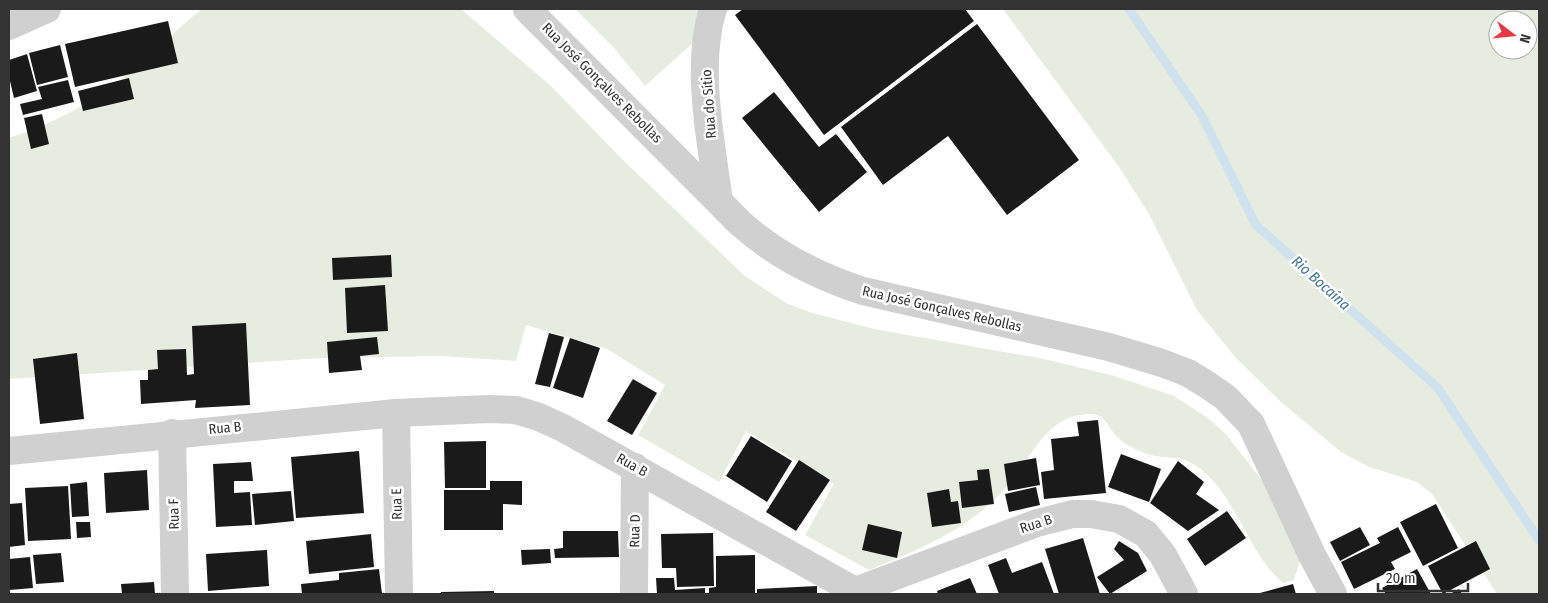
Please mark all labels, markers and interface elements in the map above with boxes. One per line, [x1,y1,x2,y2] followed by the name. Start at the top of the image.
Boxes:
[1488,10,1538,60] north arrow
[538,19,666,147] street label: Rua José Gonçalves Rebollas
[1516,32,1534,45] text: N
[698,69,720,139] street label: Rua do Sítio
[1288,252,1354,314] water label: Rio Bocaína
[861,282,1023,336] street label: Rua José Gonçalves Rebollas
[208,418,242,438] street label: Rua B
[614,450,651,481] street label: Rua B
[388,488,406,520] street label: Rua E
[165,498,183,530] street label: Rua F
[1018,511,1055,537] street label: Rua B
[626,514,644,548] street label: Rua D
[1378,560,1468,592] scale bar
[1386,569,1416,587] text: 20 m

